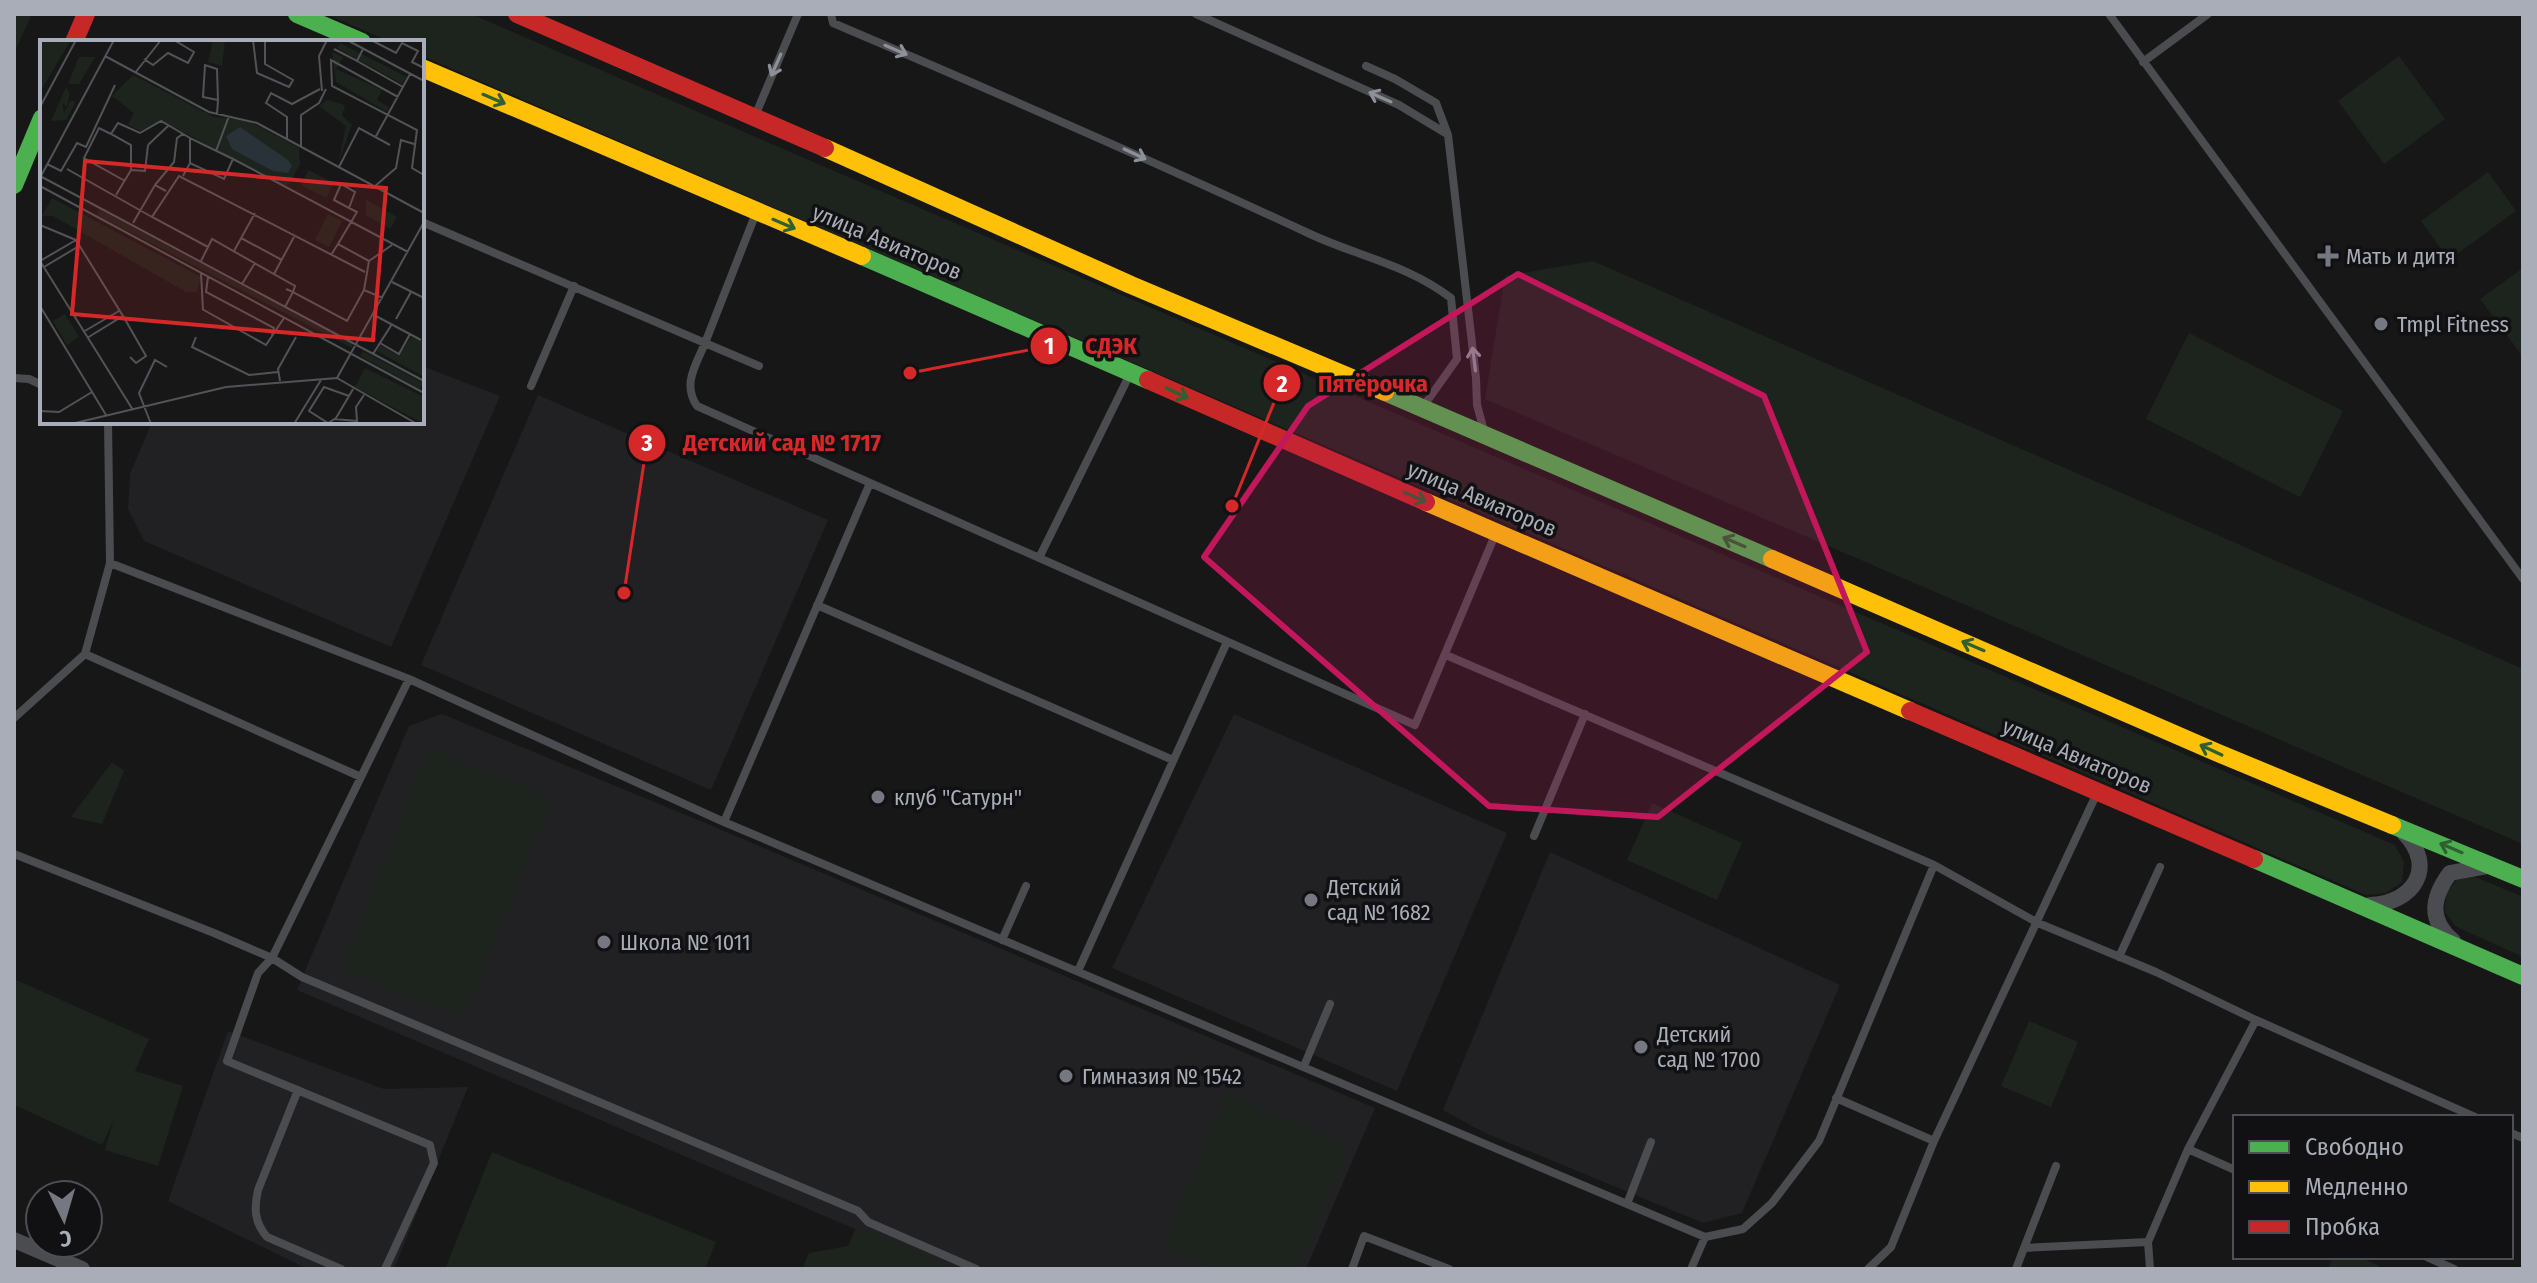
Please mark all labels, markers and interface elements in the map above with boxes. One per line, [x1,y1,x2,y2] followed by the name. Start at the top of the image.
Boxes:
[40,40,424,424] inset map
[883,43,908,58] one-way arrow
[767,53,782,77] one-way arrow
[1368,88,1392,103] one-way arrow
[481,92,506,107] one-way arrow
[1122,147,1146,162] one-way arrow
[808,198,966,286] street label: улица Авиаторов
[771,217,796,232] one-way arrow
[2346,243,2456,270] place label: Мать и дитя
[2317,245,2339,267] marker: Мать и дитя
[2397,311,2509,338] place label: Tmpl Fitness
[2372,315,2390,333] marker: Tmpl Fitness
[1029,322,1153,370] callout: СДЭК
[1044,332,1054,360] text: 1
[1085,332,1137,360] text: СДЭК
[1466,347,1481,372] one-way arrow
[1262,359,1444,407] callout: Пятёрочка
[1275,370,1288,398] text: 2
[1318,370,1428,398] text: Пятёрочка
[1164,387,1189,402] one-way arrow
[627,419,897,467] callout: Детский сад № 1717
[640,429,653,457] text: 3
[682,429,881,457] text: Детский сад № 1717
[1403,455,1561,543] street label: улица Авиаторов
[1402,490,1427,505] one-way arrow
[1722,534,1747,549] one-way arrow
[1961,637,1985,652] one-way arrow
[1998,712,2156,800] street label: улица Авиаторов
[2199,741,2223,756] one-way arrow
[894,784,1022,811] place label: клуб "Сатурн"
[869,788,887,806] marker: клуб "Сатурн"
[2439,840,2464,854] one-way arrow
[1326,874,1431,926] place label: Детский сад № 1682
[1302,891,1320,909] marker: Детский сад № 1682
[620,929,751,956] place label: Школа № 1011
[595,933,613,951] marker: Школа № 1011
[1656,1021,1761,1073] place label: Детский сад № 1700
[1632,1038,1650,1056] marker: Детский сад № 1700
[1082,1063,1242,1090] place label: Гимназия № 1542
[1057,1067,1075,1085] marker: Гимназия № 1542
[2233,1115,2513,1259] legend
[2305,1133,2404,1161] text: Свободно
[2305,1173,2408,1201] text: Медленно
[24,1179,104,1259] north arrow
[2305,1213,2380,1241] text: Пробка
[58,1224,73,1252] text: С

